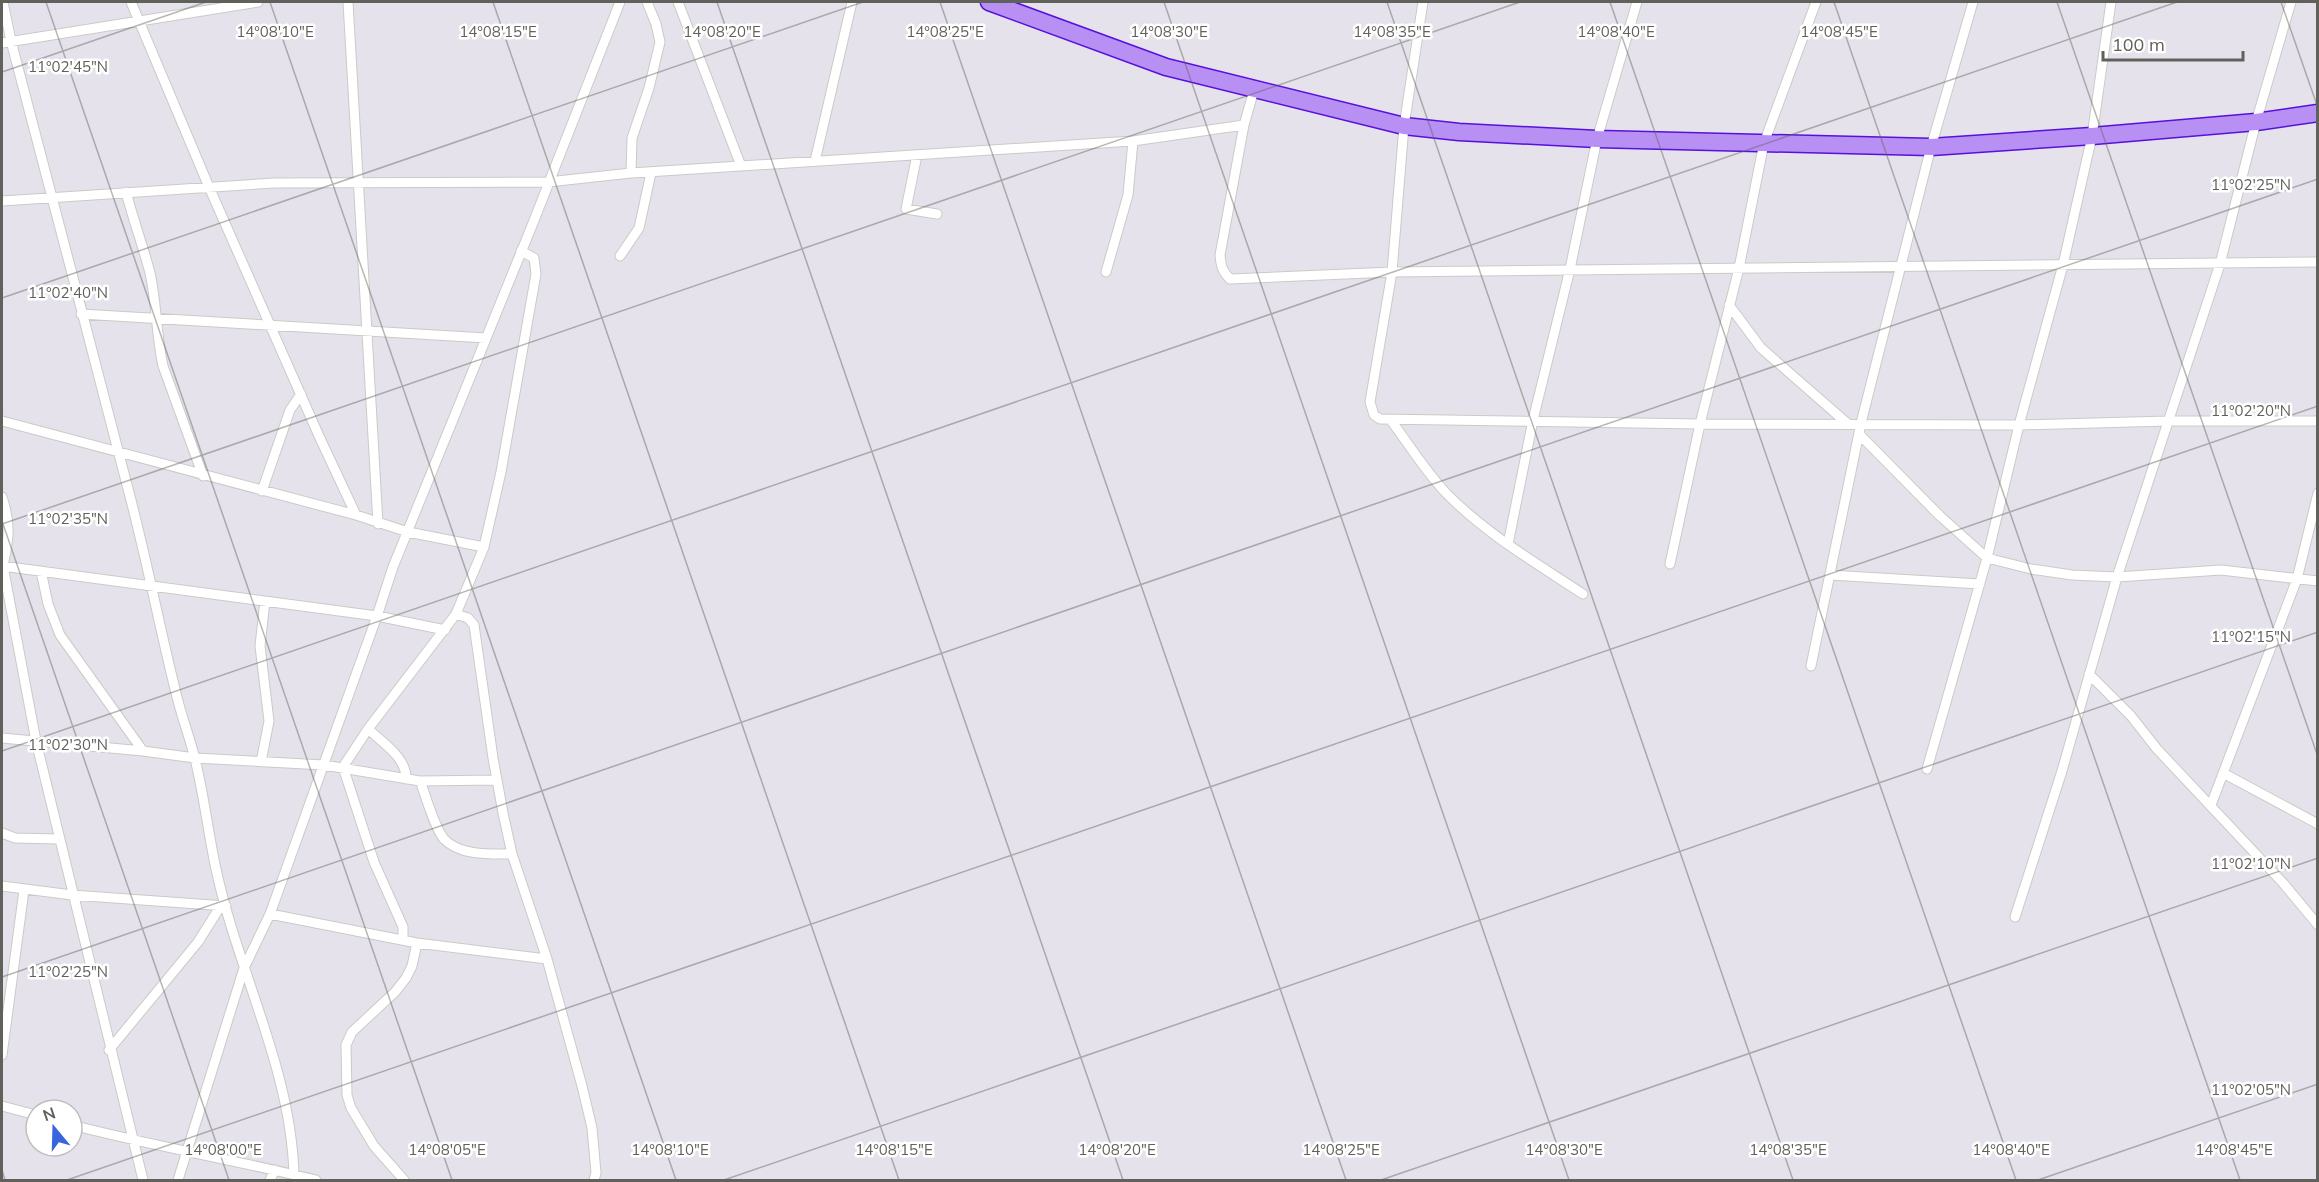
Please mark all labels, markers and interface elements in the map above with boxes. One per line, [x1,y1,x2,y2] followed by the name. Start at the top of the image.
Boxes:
[236,22,314,41] text: 14°08'10"E
[459,22,537,41] text: 14°08'15"E
[683,22,761,41] text: 14°08'20"E
[906,22,984,41] text: 14°08'25"E
[1130,22,1208,41] text: 14°08'30"E
[1353,22,1431,41] text: 14°08'35"E
[1577,22,1655,41] text: 14°08'40"E
[1800,22,1878,41] text: 14°08'45"E
[2103,24,2242,62] scale bar
[2112,33,2165,56] text: 100 m
[28,57,108,76] text: 11°02'45"N
[2211,175,2291,194] text: 11°02'25"N
[28,283,108,302] text: 11°02'40"N
[2211,401,2291,420] text: 11°02'20"N
[28,509,108,528] text: 11°02'35"N
[2211,627,2291,646] text: 11°02'15"N
[28,735,108,754] text: 11°02'30"N
[2211,854,2291,873] text: 11°02'10"N
[28,962,108,981] text: 11°02'25"N
[2211,1080,2291,1099] text: 11°02'05"N
[24,1098,84,1158] north arrow
[40,1102,58,1125] text: N
[184,1140,262,1159] text: 14°08'00"E
[408,1140,486,1159] text: 14°08'05"E
[631,1140,709,1159] text: 14°08'10"E
[855,1140,933,1159] text: 14°08'15"E
[1078,1140,1156,1159] text: 14°08'20"E
[1302,1140,1380,1159] text: 14°08'25"E
[1525,1140,1603,1159] text: 14°08'30"E
[1749,1140,1827,1159] text: 14°08'35"E
[1972,1140,2050,1159] text: 14°08'40"E
[2195,1140,2273,1159] text: 14°08'45"E

